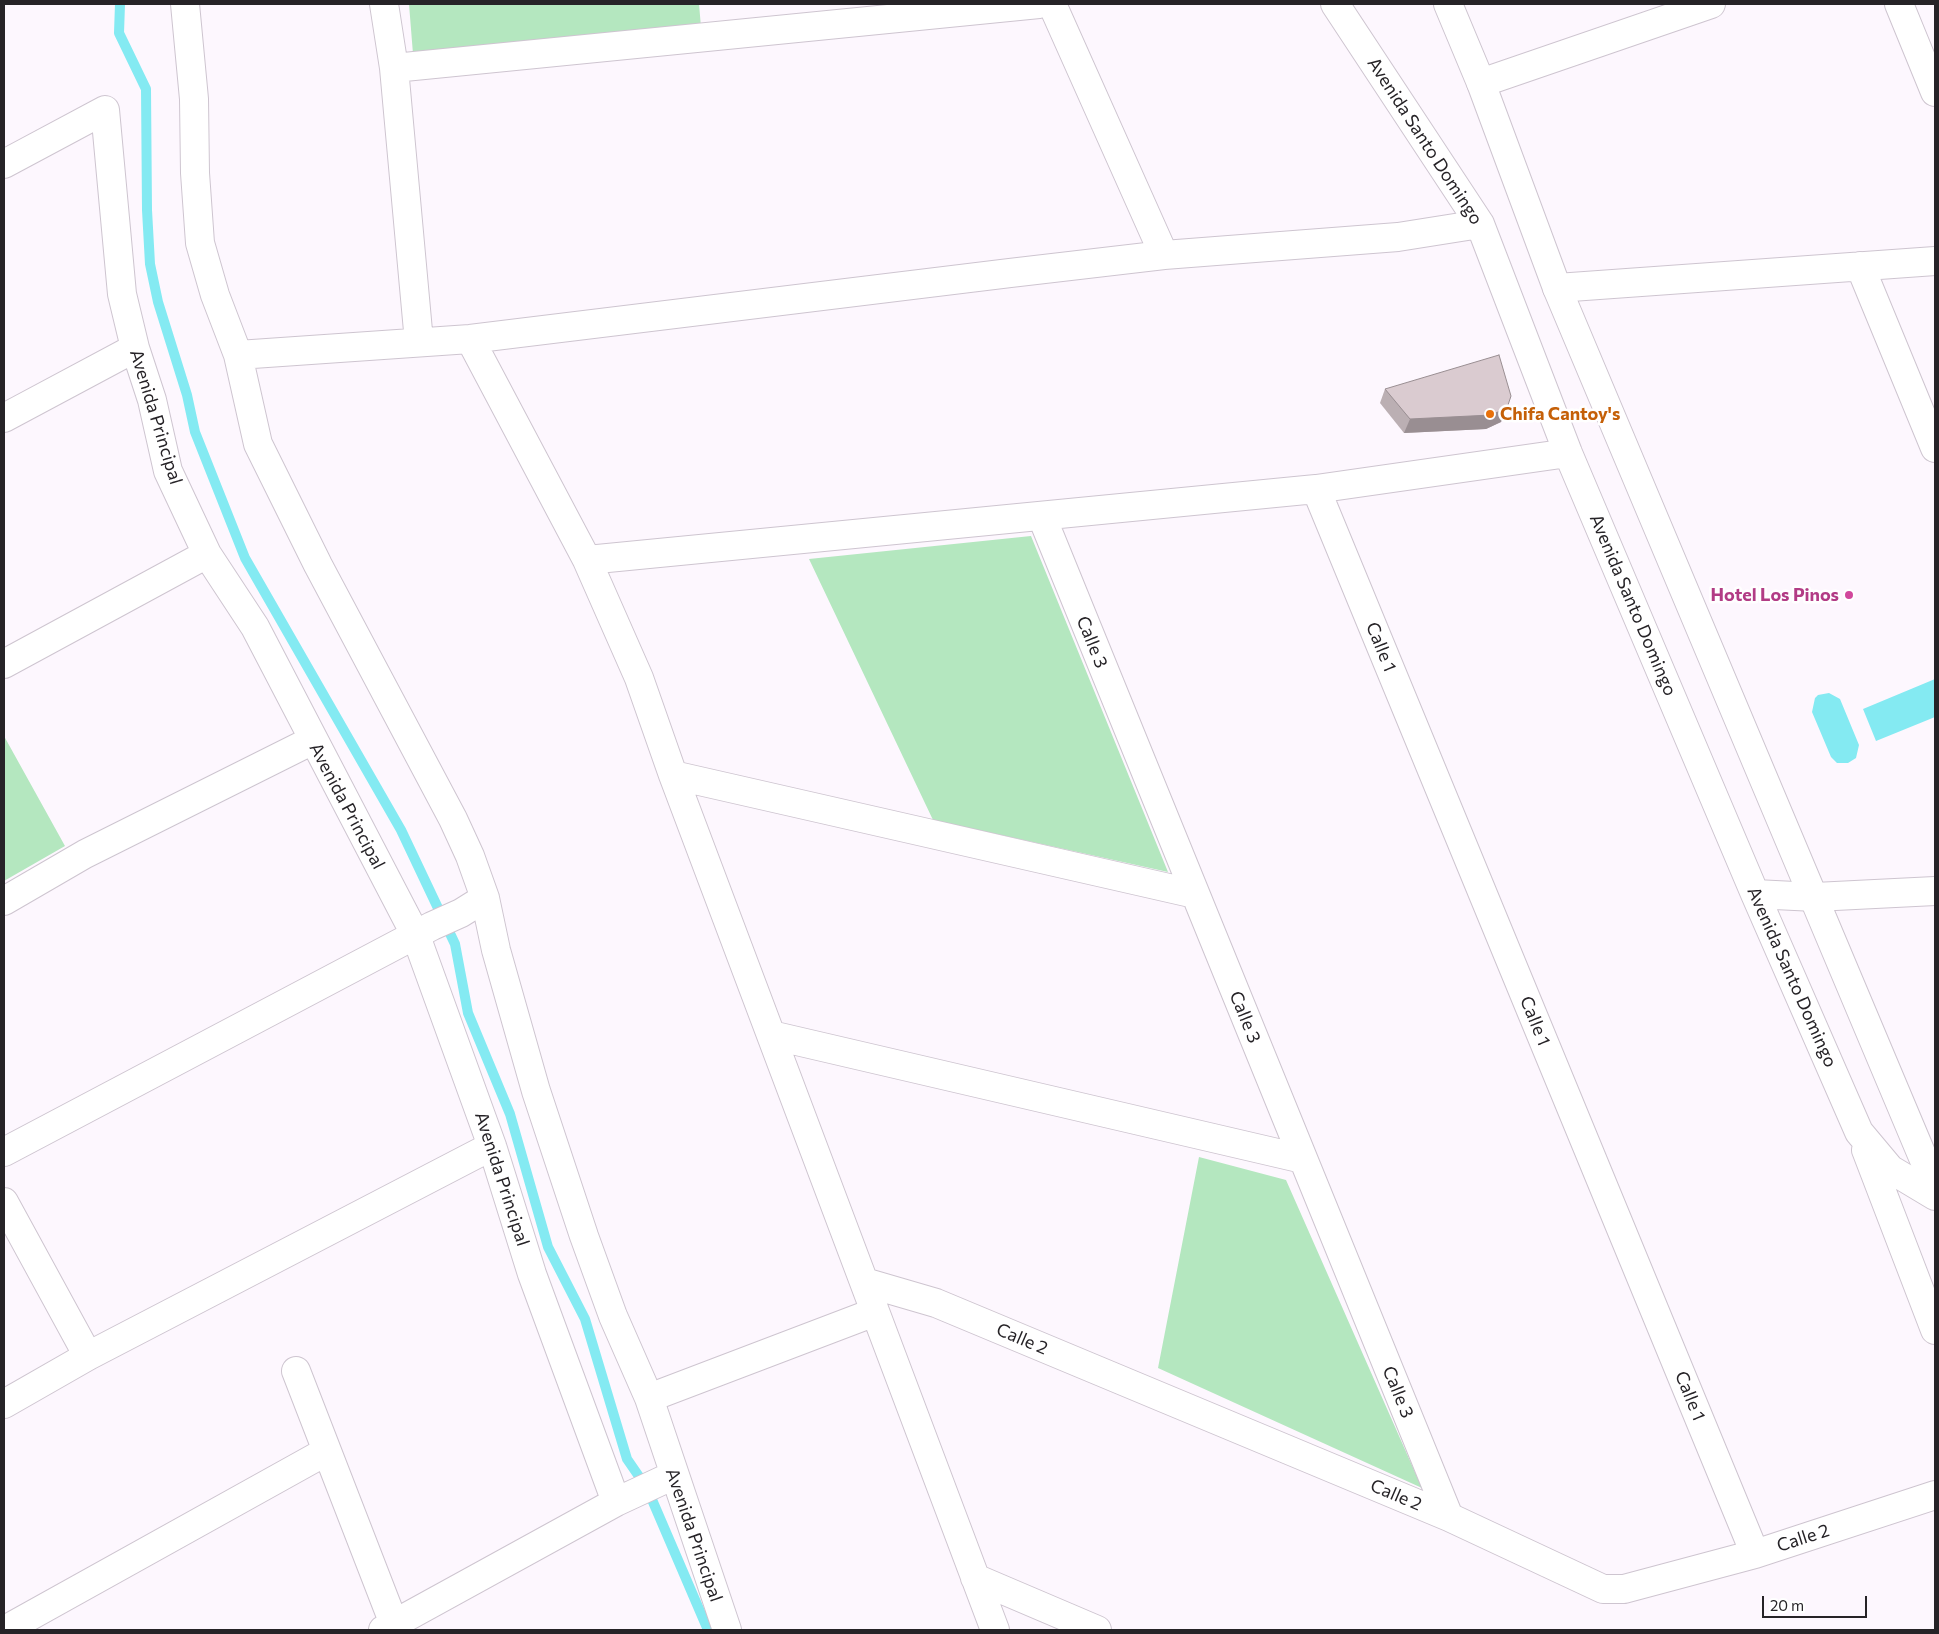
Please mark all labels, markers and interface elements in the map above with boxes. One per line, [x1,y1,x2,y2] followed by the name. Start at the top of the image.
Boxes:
[1363,53,1487,229] street label: Avenida Santo Domingo
[125,347,187,487] street label: Avenida Principal
[1500,403,1620,425] place label: Chifa Cantoy's
[1484,408,1496,420] marker: Chifa Cantoy's
[1585,511,1681,699] street label: Avenida Santo Domingo
[1711,584,1839,606] place label: Hotel Los Pinos
[1843,589,1855,601] marker: Hotel Los Pinos
[1072,613,1112,671] street label: Calle 3
[1361,619,1401,675] street label: Calle 1
[305,739,389,873] street label: Avenida Principal
[1742,884,1842,1070] street label: Avenida Santo Domingo
[1225,988,1265,1046] street label: Calle 3
[1515,993,1555,1049] street label: Calle 1
[470,1109,534,1249] street label: Avenida Principal
[993,1319,1051,1359] street label: Calle 2
[1378,1363,1418,1421] street label: Calle 3
[1670,1368,1710,1424] street label: Calle 1
[661,1465,727,1605] street label: Avenida Principal
[1367,1475,1425,1515] street label: Calle 2
[1774,1519,1832,1557] street label: Calle 2
[1764,1586,1869,1618] scale bar
[1770,1596,1804,1614] text: 20 m

